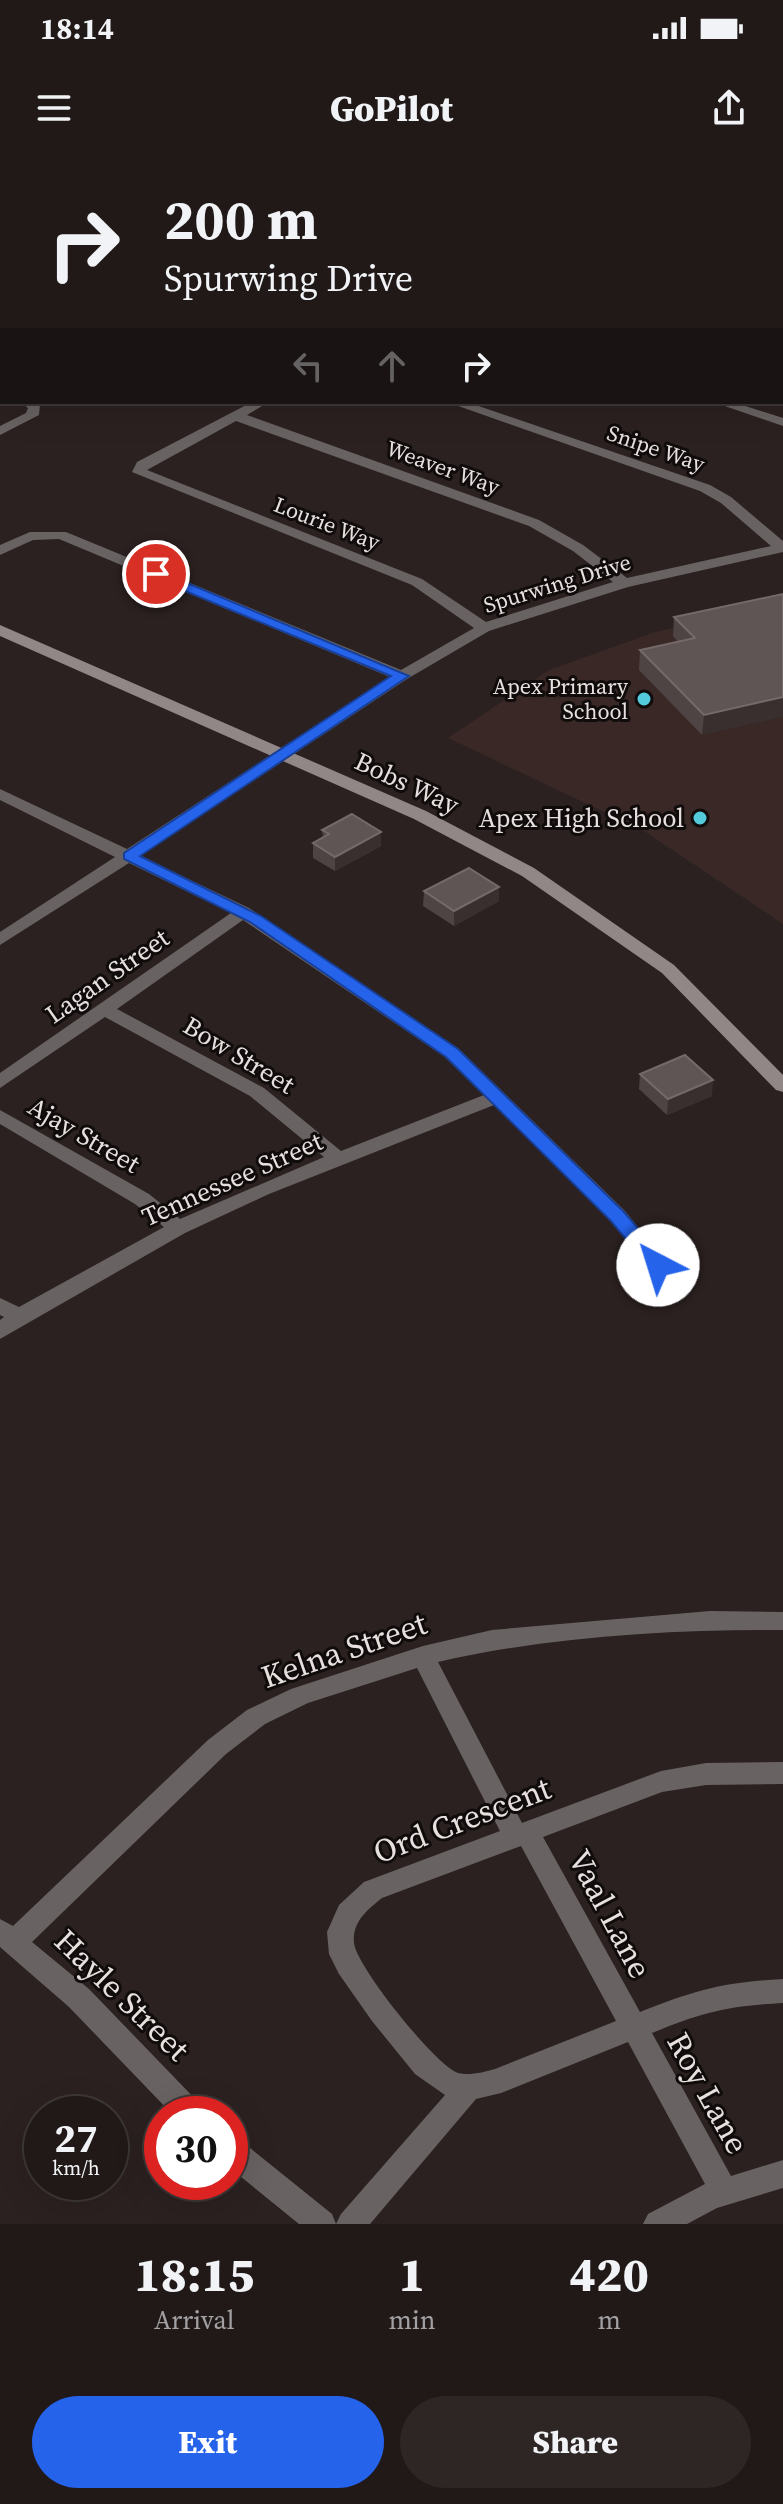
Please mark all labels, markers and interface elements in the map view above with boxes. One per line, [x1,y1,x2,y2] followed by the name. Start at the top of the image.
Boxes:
[40,8,114,49] text: 18:14
[330,84,453,133] text: GoPilot
[32,86,76,130] icon: menu
[707,86,751,130] icon: share
[164,181,318,258] text: 200 m
[32,192,136,296] icon: right
[164,254,413,303] text: Spurwing Drive
[286,344,330,388] icon: left
[370,344,414,388] icon: ahead
[454,344,498,388] icon: right
[603,417,709,479] street label: Snipe Way
[382,433,505,502] street label: Weaver Way
[270,489,385,557] street label: Lourie Way
[122,540,190,608] pin
[480,546,634,620] street label: Spurwing Drive
[134,552,178,596] icon: arrive
[493,671,629,726] place label: Apex Primary School
[635,690,653,708] marker: Apex Primary School
[349,743,466,823] street label: Bobs Way
[479,800,684,836] place label: Apex High School
[691,809,709,827] marker: Apex High School
[38,920,177,1032] street label: Lagan Street
[177,1008,302,1103] street label: Bow Street
[21,1088,147,1182] street label: Ajay Street
[136,1123,329,1235] street label: Tennessee Street
[616,1223,700,1307] position arrow
[255,1601,433,1699] street label: Kelna Street
[367,1766,558,1874] street label: Ord Crescent
[558,1842,662,1986] street label: Vaal Lane
[45,1919,200,2071] street label: Hayle Street
[657,2024,759,2162] street label: Roy Lane
[144,2096,248,2200] speed limit sign: 30
[54,2111,98,2165] text: 27
[52,2154,100,2182] text: km/h
[134,2241,254,2307] text: 18:15
[399,2241,425,2307] text: 1
[570,2241,649,2307] text: 420
[154,2302,234,2338] text: Arrival
[388,2302,435,2338] text: min
[597,2302,621,2338] text: m
[32,2396,384,2488] button: Exit
[400,2396,751,2488] button: Share

